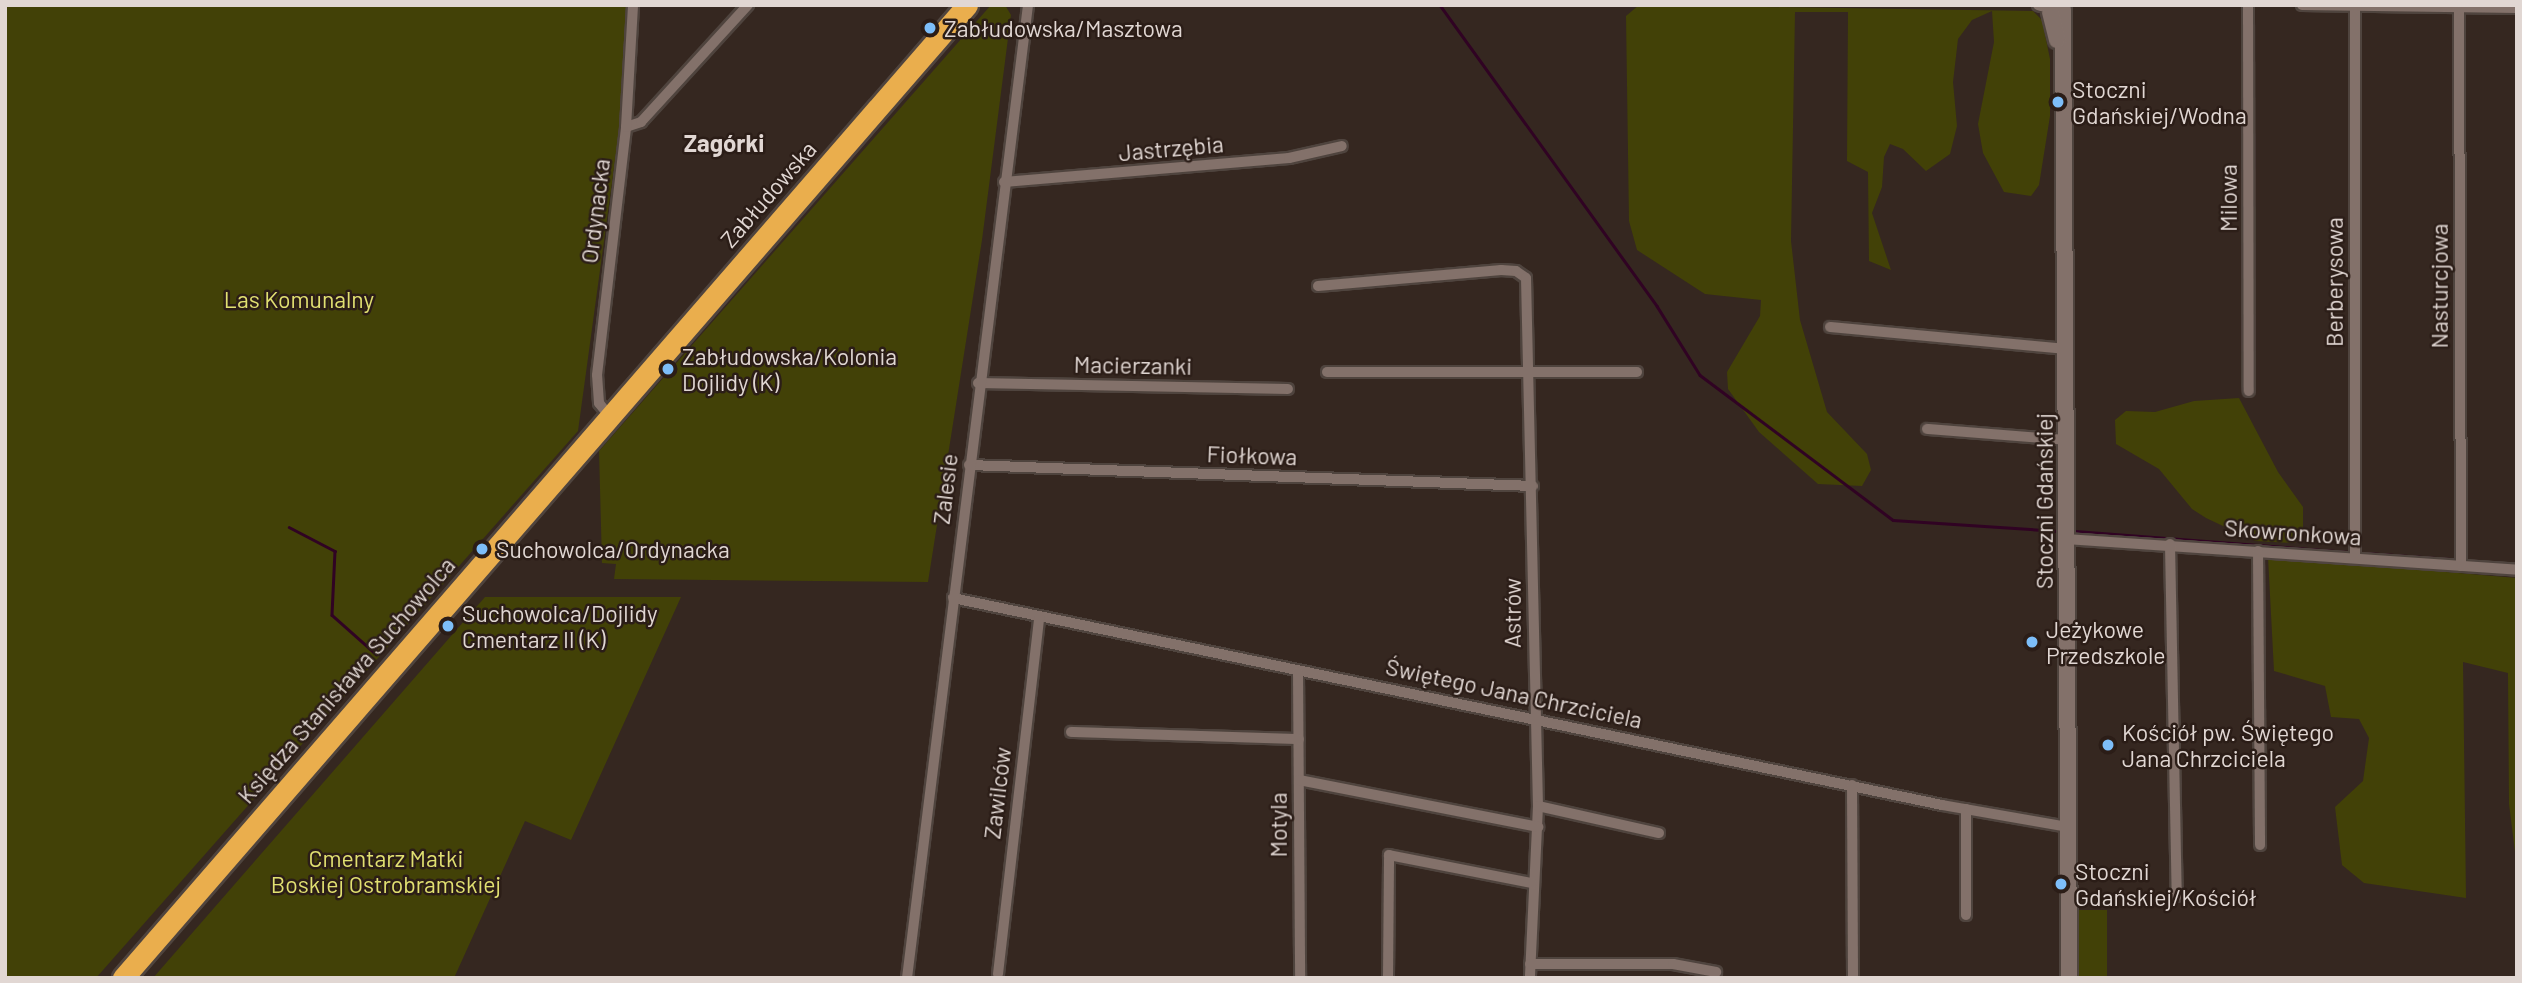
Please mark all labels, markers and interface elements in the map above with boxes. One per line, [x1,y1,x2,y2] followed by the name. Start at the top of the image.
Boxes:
[944,14,1183,42] place label: Zabłudowska/Masztowa
[922,20,938,36] marker: Zabłudowska/Masztowa
[2072,75,2247,129] place label: Stoczni Gdańskiej/Wodna
[2050,94,2066,110] marker: Stoczni Gdańskiej/Wodna
[684,129,764,157] district label: Zagórki
[1117,130,1225,166] street label: Jastrzębia
[714,135,822,253] street label: Zabłudowska
[575,157,615,265] street label: Ordynacka
[2214,164,2242,232] street label: Milowa
[2320,217,2348,347] street label: Berberysowa
[2425,223,2453,349] street label: Nasturcjowa
[224,285,374,313] park label: Las Komunalny
[682,342,897,396] place label: Zabłudowska/Kolonia Dojlidy (K)
[1074,350,1192,380] street label: Macierzanki
[660,361,676,377] marker: Zabłudowska/Kolonia Dojlidy (K)
[2030,413,2058,589] street label: Stoczni Gdańskiej
[1206,440,1298,470] street label: Fiołkowa
[927,452,963,526] street label: Zalesie
[2223,513,2363,551] street label: Skowronkowa
[496,535,730,563] place label: Suchowolca/Ordynacka
[474,541,490,557] marker: Suchowolca/Ordynacka
[232,551,460,809] street label: Księdza Stanisława Suchowolca
[1498,578,1526,648] street label: Astrów
[462,599,658,653] place label: Suchowolca/Dojlidy Cmentarz II (K)
[2046,615,2166,669] place label: Jeżykowe Przedszkole
[440,618,456,634] marker: Suchowolca/Dojlidy Cmentarz II (K)
[2024,634,2040,650] marker: Jeżykowe Przedszkole
[1383,652,1645,734] street label: Świętego Jana Chrzciciela
[2122,718,2334,772] place label: Kościół pw. Świętego Jana Chrzciciela
[2100,737,2116,753] marker: Kościół pw. Świętego Jana Chrzciciela
[978,746,1016,840] street label: Zawilców
[1264,793,1292,857] street label: Motyla
[271,844,501,898] park label: Cmentarz Matki Boskiej Ostrobramskiej
[2075,857,2257,911] place label: Stoczni Gdańskiej/Kościół
[2053,876,2069,892] marker: Stoczni Gdańskiej/Kościół

